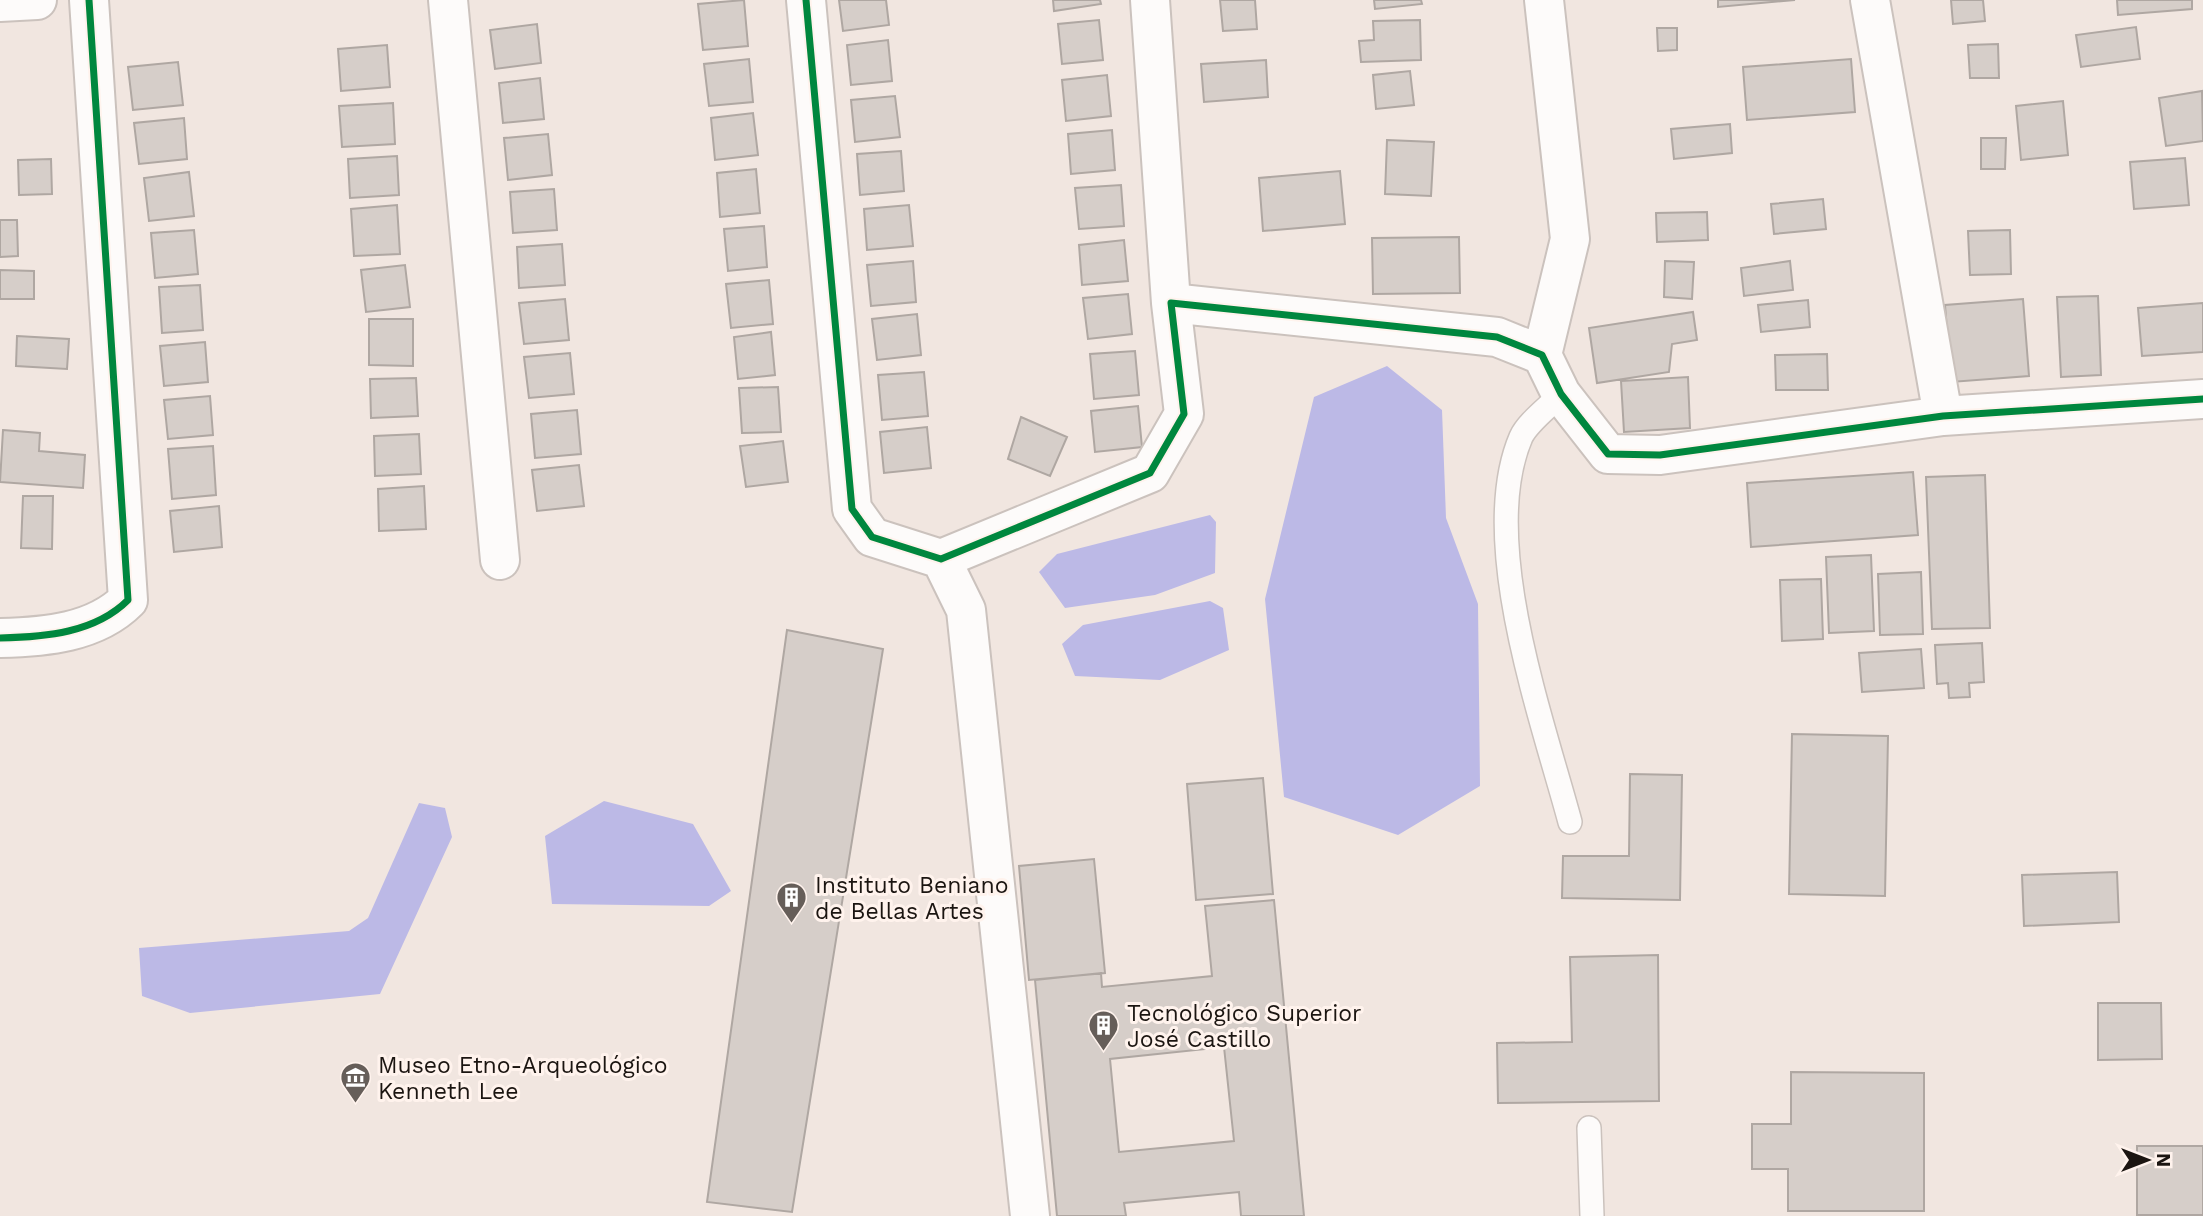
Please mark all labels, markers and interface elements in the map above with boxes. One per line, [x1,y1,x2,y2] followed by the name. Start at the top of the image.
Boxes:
[815,872,1009,925] place label: Instituto Beniano de Bellas Artes
[775,881,809,925] building icon: Instituto Beniano de Bellas Artes
[1127,1000,1361,1053] place label: Tecnológico Superior José Castillo
[1087,1009,1121,1053] building icon: Tecnológico Superior José Castillo
[378,1052,668,1105] place label: Museo Etno-Arqueológico Kenneth Lee
[338,1061,372,1105] museum icon: Museo Etno-Arqueológico Kenneth Lee
[2112,1125,2182,1195] north arrow
[2152,1153,2175,1167] text: N

